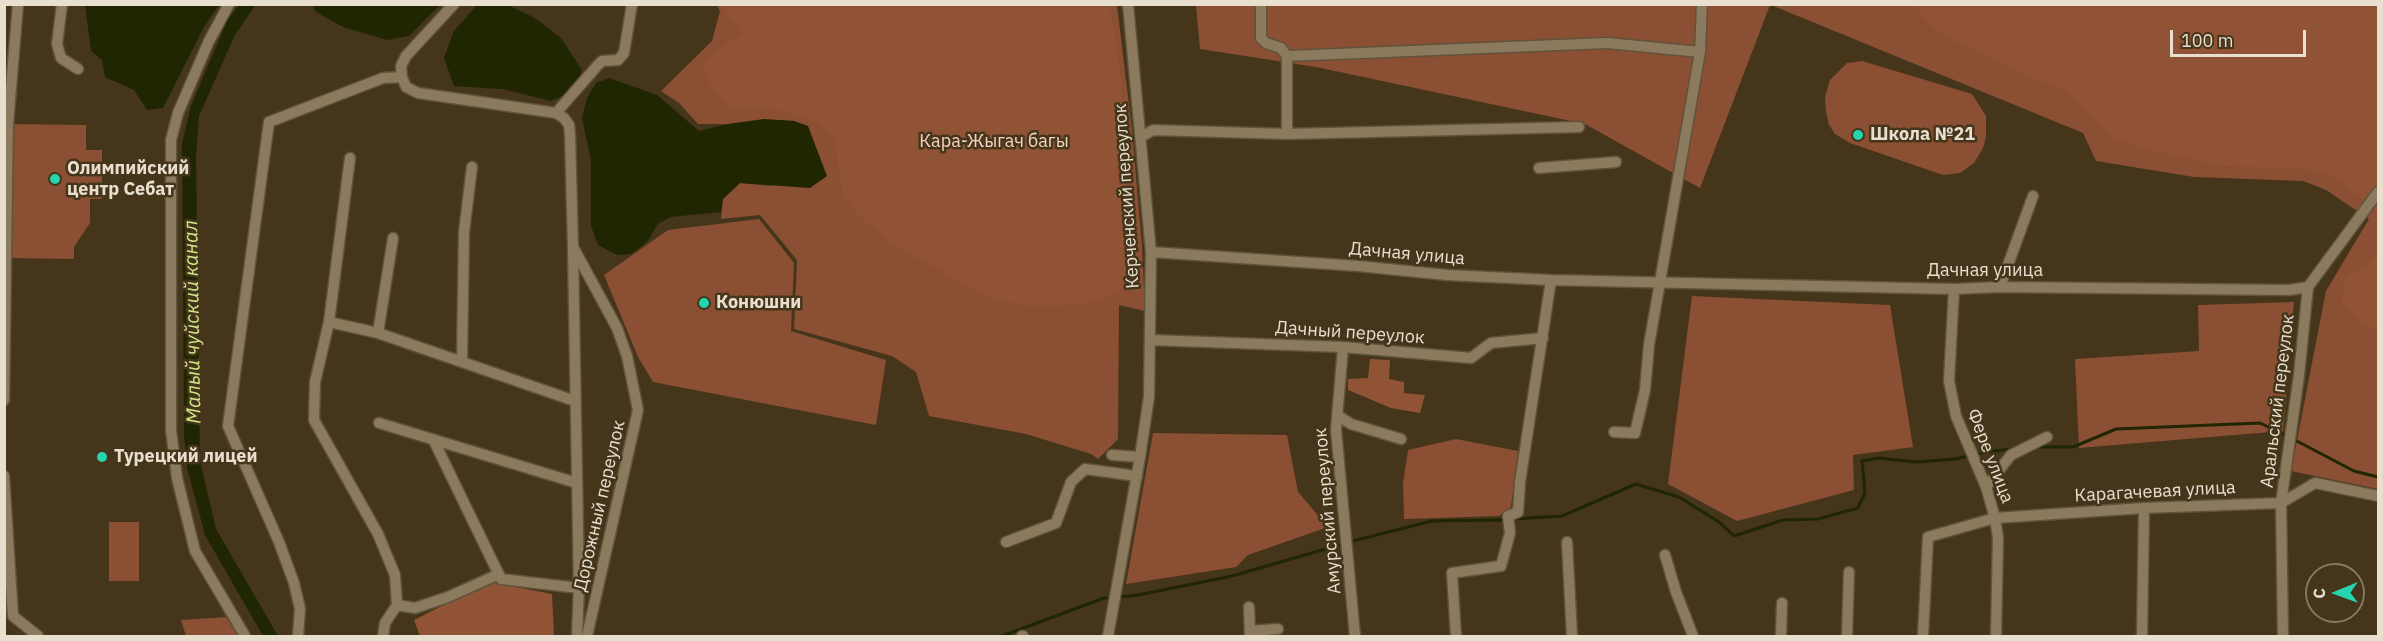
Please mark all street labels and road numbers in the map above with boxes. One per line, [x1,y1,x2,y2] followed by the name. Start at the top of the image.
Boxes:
[1110,103,1144,289] street label: Керченский переулок
[1348,238,1466,270] street label: Дачная улица
[1927,260,2043,282] street label: Дачная улица
[2257,313,2299,489] street label: Аральский переулок
[1275,317,1425,349] street label: Дачный переулок
[1962,406,2018,506] street label: Фере улица
[570,418,630,594] street label: Дорожный переулок
[1310,427,1346,595] street label: Амурский переулок
[2074,477,2236,507] street label: Карагачевая улица

